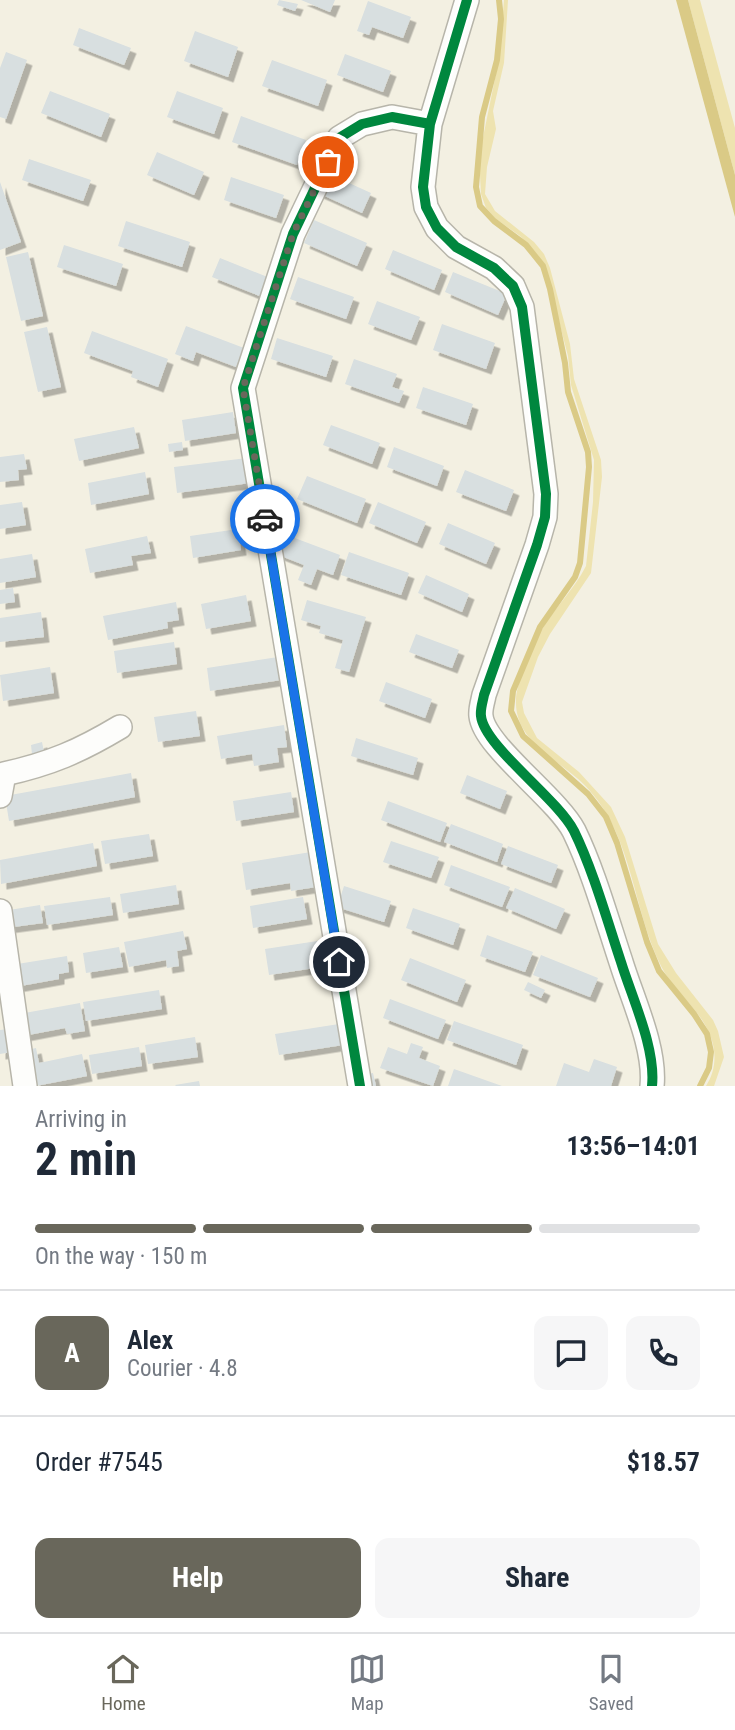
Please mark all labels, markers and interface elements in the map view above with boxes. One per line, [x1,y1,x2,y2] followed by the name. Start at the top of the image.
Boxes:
[298,132,358,192] pin
[309,143,347,181] icon: bag
[230,484,300,554] courier
[246,500,284,538] icon: car
[309,932,369,992] pin
[320,943,358,981] icon: home
[35,1106,127,1133] text: Arriving in
[566,1131,700,1161] text: 13:56–14:01
[35,1132,137,1186] text: 2 min
[35,1243,207,1270] text: On the way · 150 m
[534,1316,608,1390] button: chat
[626,1316,700,1390] button: phone
[127,1325,173,1355] text: Alex
[64,1338,80,1368] text: A
[127,1355,238,1382] text: Courier · 4.8
[35,1447,163,1477] text: Order #7545
[627,1447,700,1477] text: $18.57
[35,1538,361,1618] button: Help
[375,1538,700,1618] button: Share
[101,1650,146,1715] tab: Home
[348,1650,386,1715] tab: Map
[589,1650,634,1715] tab: Saved

